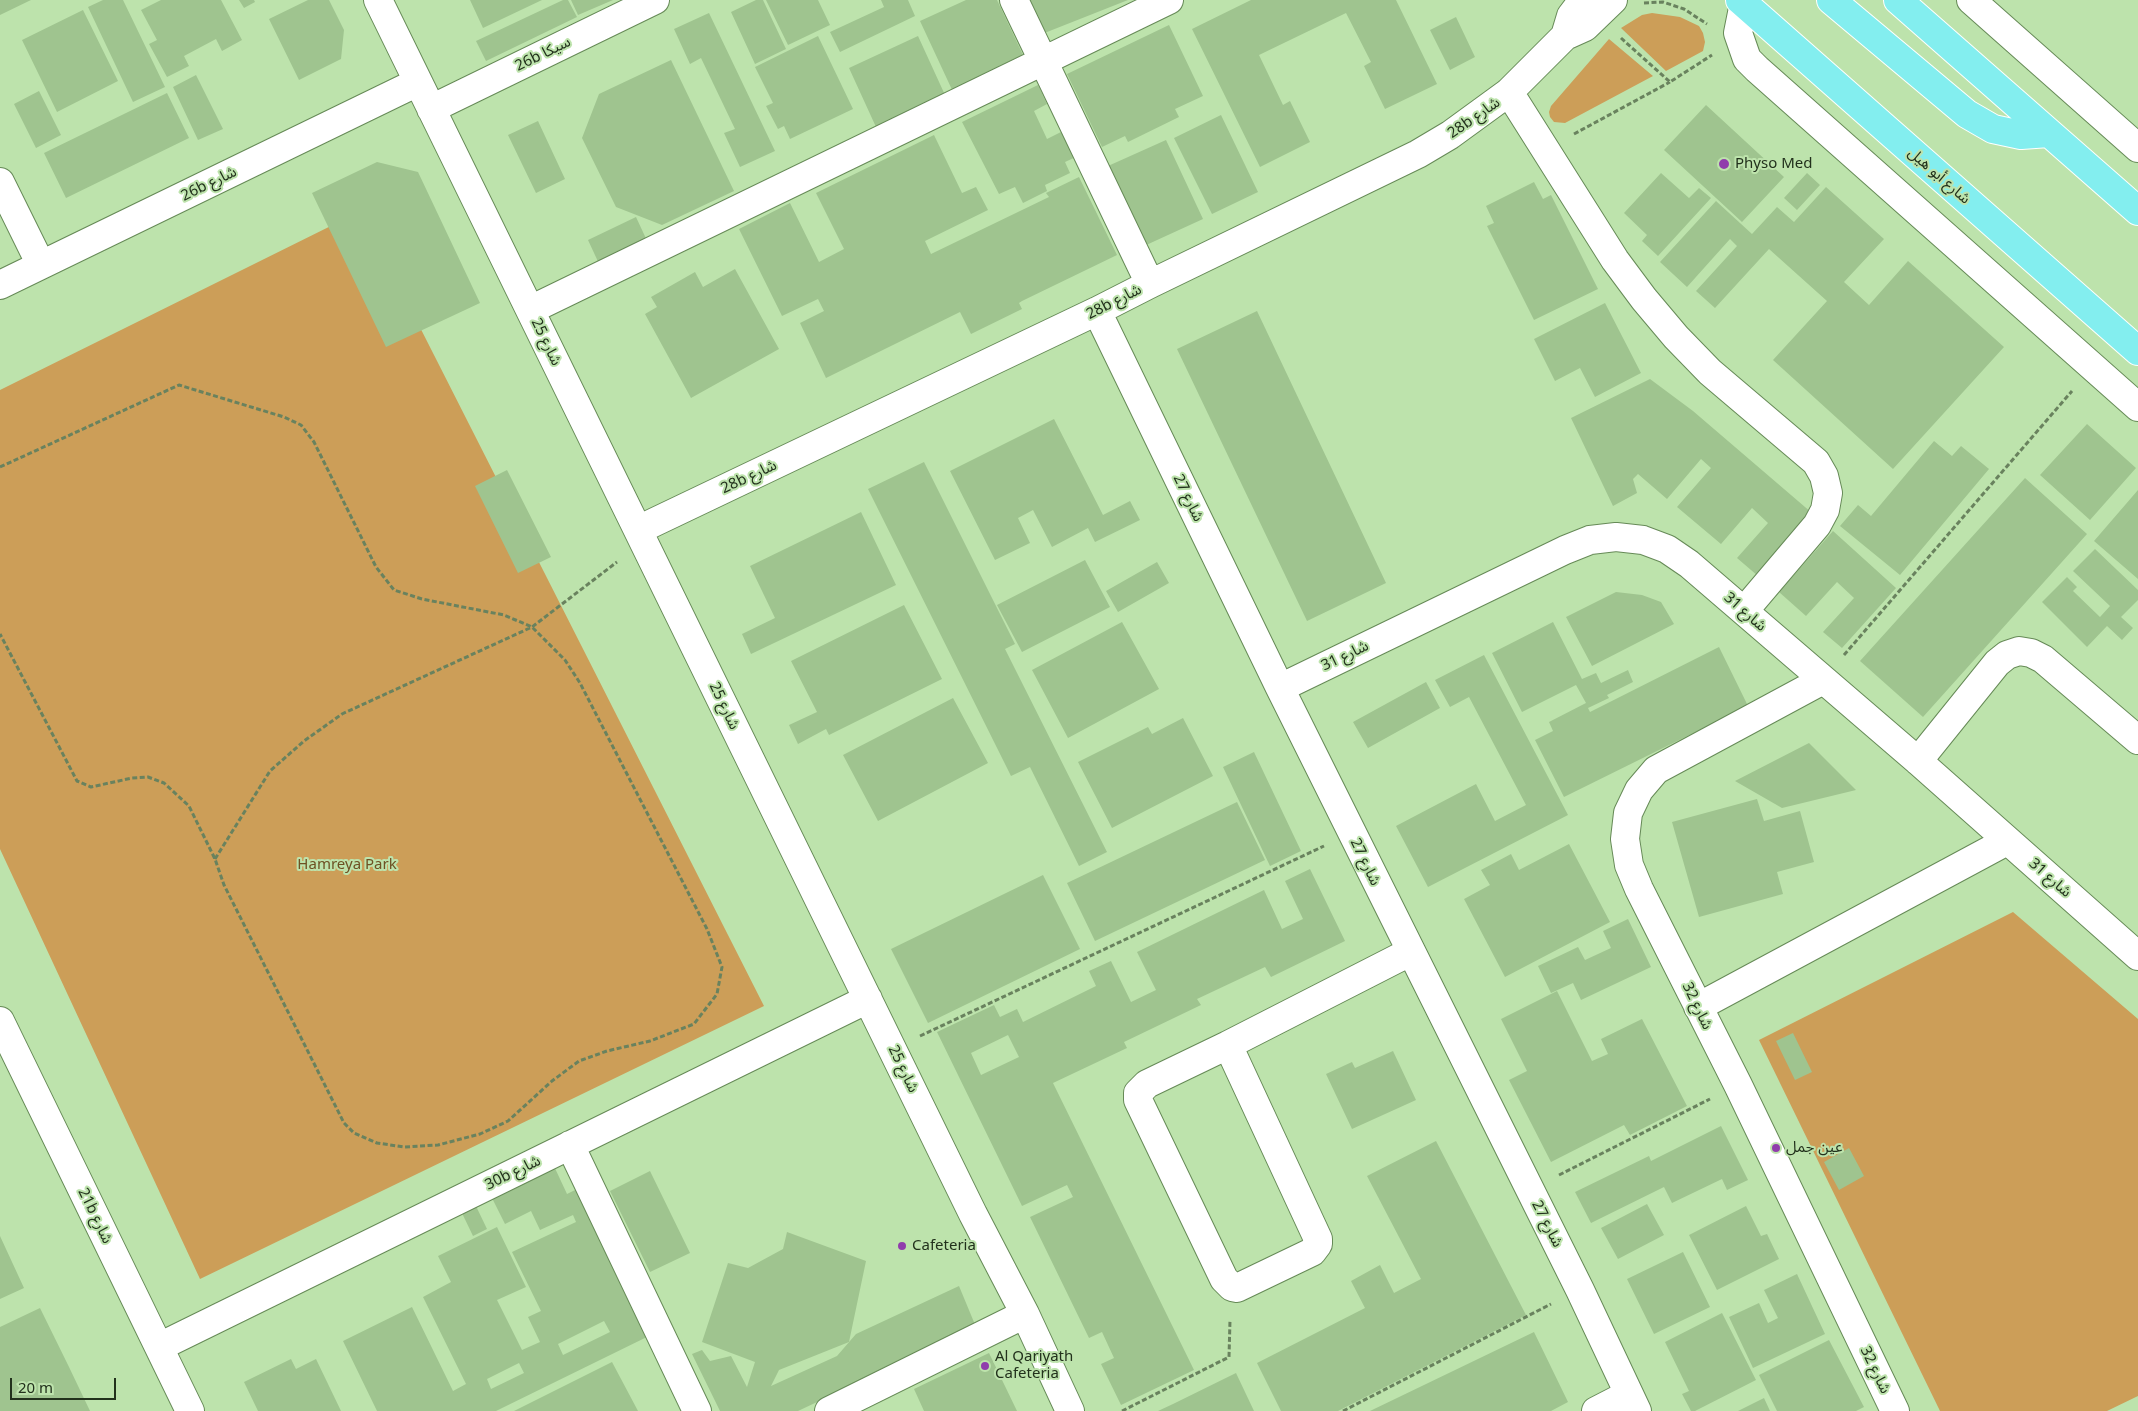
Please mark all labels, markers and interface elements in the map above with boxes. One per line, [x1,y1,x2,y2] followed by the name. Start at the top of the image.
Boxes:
[512,33,574,75] street label: 26b سيكا
[1444,94,1504,142] street label: 28b شارع
[1904,144,1974,208] street label: شارع أبو هيل
[1735,155,1812,173] place label: Physo Med
[1717,157,1731,171] marker: Physo Med
[178,163,240,205] street label: 26b شارع
[1083,280,1145,324] street label: 28b شارع
[527,315,565,369] street label: شارع 25
[718,456,780,498] street label: 28b شارع
[1169,471,1207,525] street label: شارع 27
[1720,589,1770,635] street label: شارع 31
[1318,637,1372,675] street label: شارع 31
[705,679,743,733] street label: شارع 25
[1346,835,1384,889] street label: شارع 27
[2025,855,2075,901] street label: شارع 31
[297,856,397,874] park label: Hamreya Park
[1678,979,1716,1033] street label: شارع 32
[884,1042,922,1096] street label: شارع 25
[1786,1139,1842,1157] place label: عين جمل
[1770,1142,1782,1154] marker: عين جمل
[482,1152,544,1194] street label: 30b شارع
[74,1185,116,1247] street label: 21b شارع
[1528,1198,1566,1250] street label: شارع 27
[912,1237,976,1255] place label: Cafeteria
[896,1240,908,1252] marker: Cafeteria
[1856,1343,1894,1397] street label: شارع 32
[995,1348,1073,1383] place label: Al Qariyath Cafeteria
[979,1360,991,1372] marker: Al Qariyath Cafeteria
[12,1368,119,1400] scale bar
[18,1377,53,1397] text: 20 m

